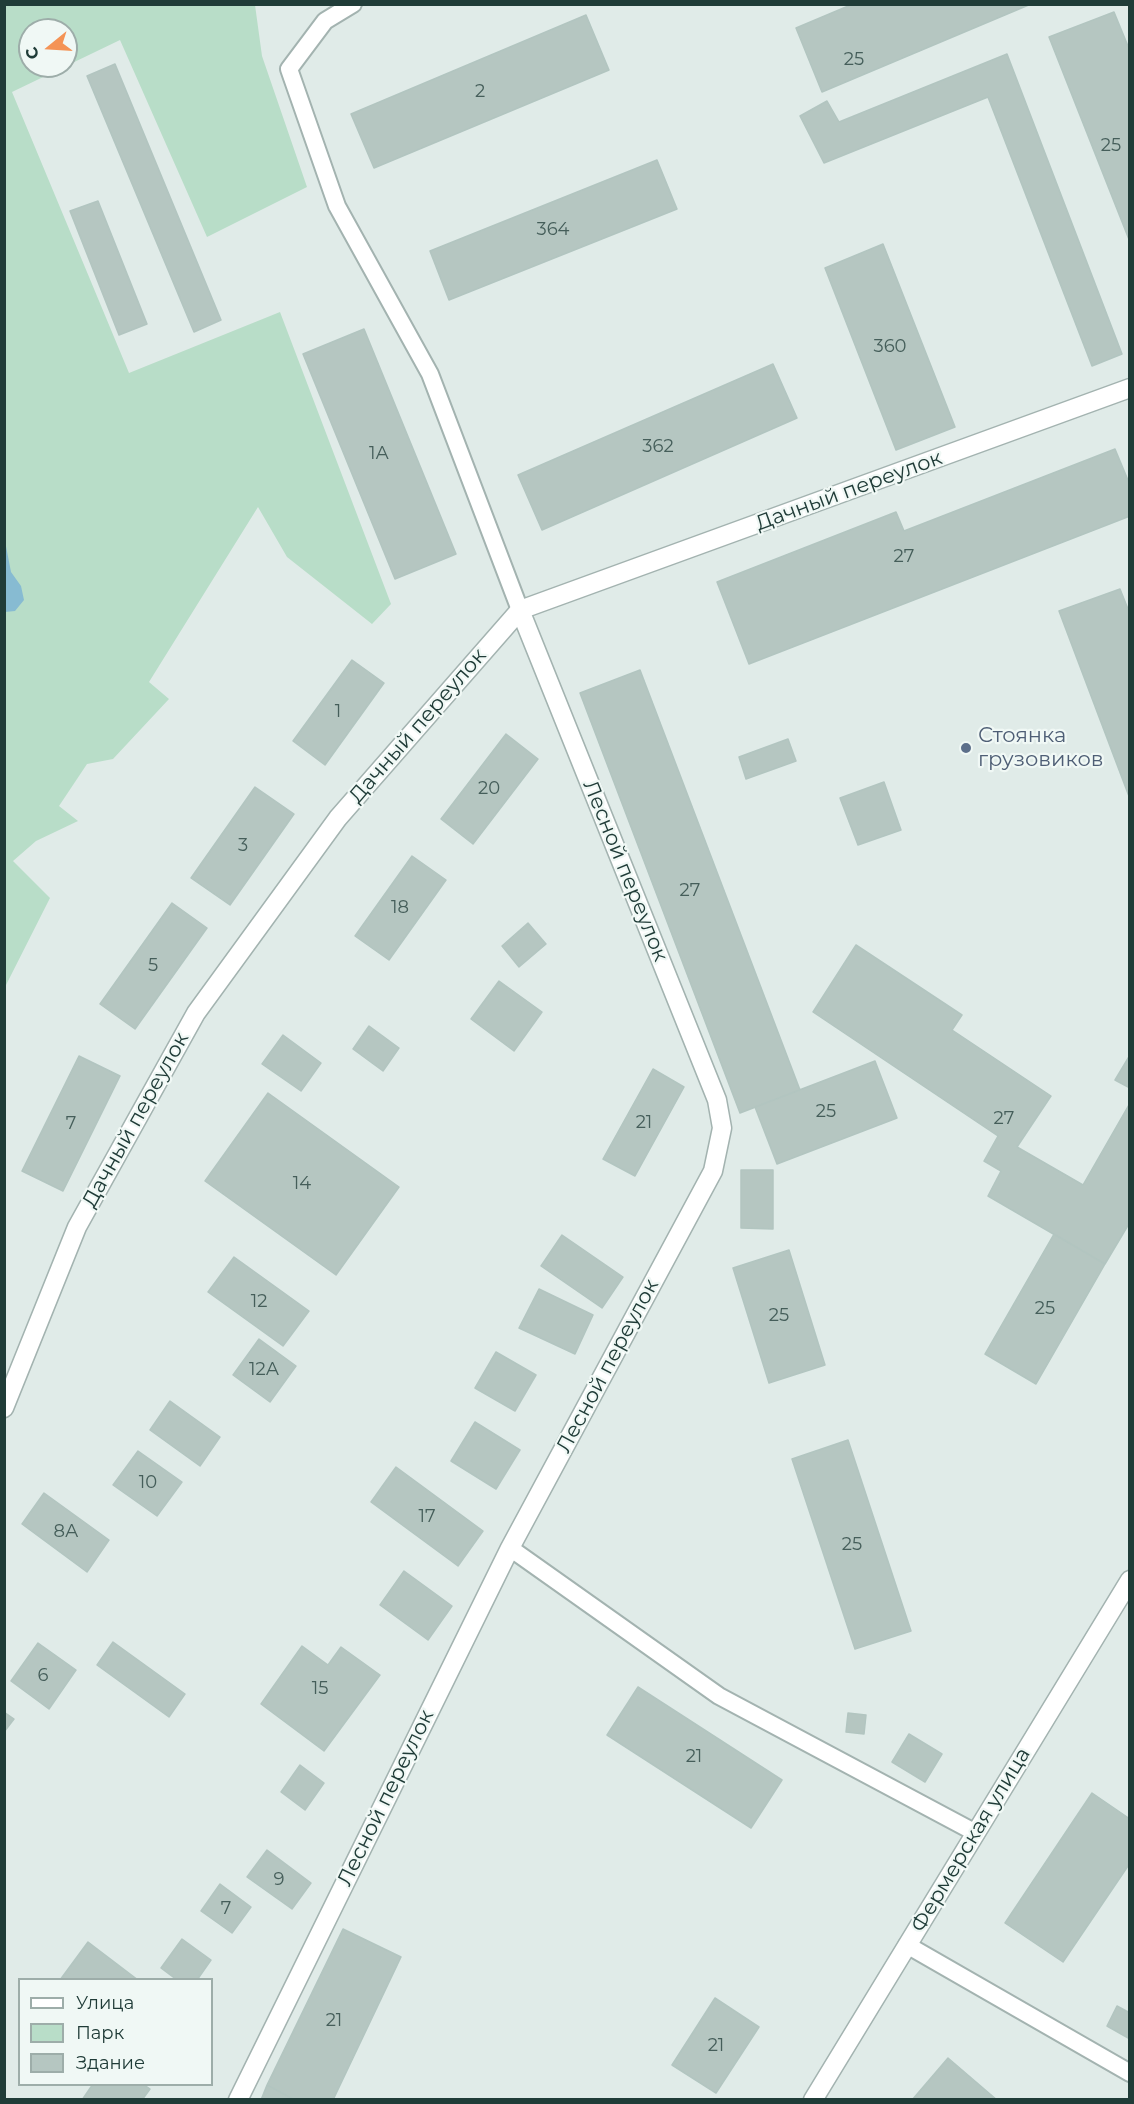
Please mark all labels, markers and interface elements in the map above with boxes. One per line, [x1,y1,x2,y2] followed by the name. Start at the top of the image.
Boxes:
[18,18,78,78] north arrow
[21,45,43,62] text: С
[844,49,864,71] house number: 25
[475,81,485,103] house number: 2
[1101,135,1121,157] house number: 25
[536,219,570,241] house number: 364
[873,336,907,358] house number: 360
[642,436,674,458] house number: 362
[369,443,389,465] house number: 1А
[752,446,946,536] street label: Дачный переулок
[894,546,914,568] house number: 27
[344,644,492,808] street label: Дачный переулок
[335,701,341,723] house number: 1
[978,723,1104,773] place label: Стоянка грузовиков
[959,741,973,755] marker: Стоянка грузовиков
[577,777,673,965] street label: Лесной переулок
[478,778,500,800] house number: 20
[238,835,248,857] house number: 3
[680,880,700,902] house number: 27
[391,897,409,919] house number: 18
[148,955,158,977] house number: 5
[77,1028,195,1212] street label: Дачный переулок
[816,1101,836,1123] house number: 25
[994,1108,1014,1130] house number: 27
[636,1112,652,1134] house number: 21
[66,1113,76,1135] house number: 7
[293,1173,311,1195] house number: 14
[552,1275,664,1457] street label: Лесной переулок
[251,1291,267,1313] house number: 12
[1035,1298,1055,1320] house number: 25
[769,1305,789,1327] house number: 25
[249,1359,279,1381] house number: 12А
[139,1472,157,1494] house number: 10
[418,1506,436,1528] house number: 17
[54,1521,78,1543] house number: 8А
[842,1534,862,1556] house number: 25
[38,1665,48,1687] house number: 6
[312,1678,328,1700] house number: 15
[332,1706,440,1890] street label: Лесной переулок
[906,1743,1036,1937] street label: Фермерская улица
[686,1746,702,1768] house number: 21
[274,1869,284,1891] house number: 9
[221,1898,231,1920] house number: 7
[18,1978,213,2086] legend
[76,1992,134,2014] text: Улица
[326,2010,342,2032] house number: 21
[76,2022,124,2044] text: Парк
[708,2035,724,2057] house number: 21
[76,2052,145,2074] text: Здание

